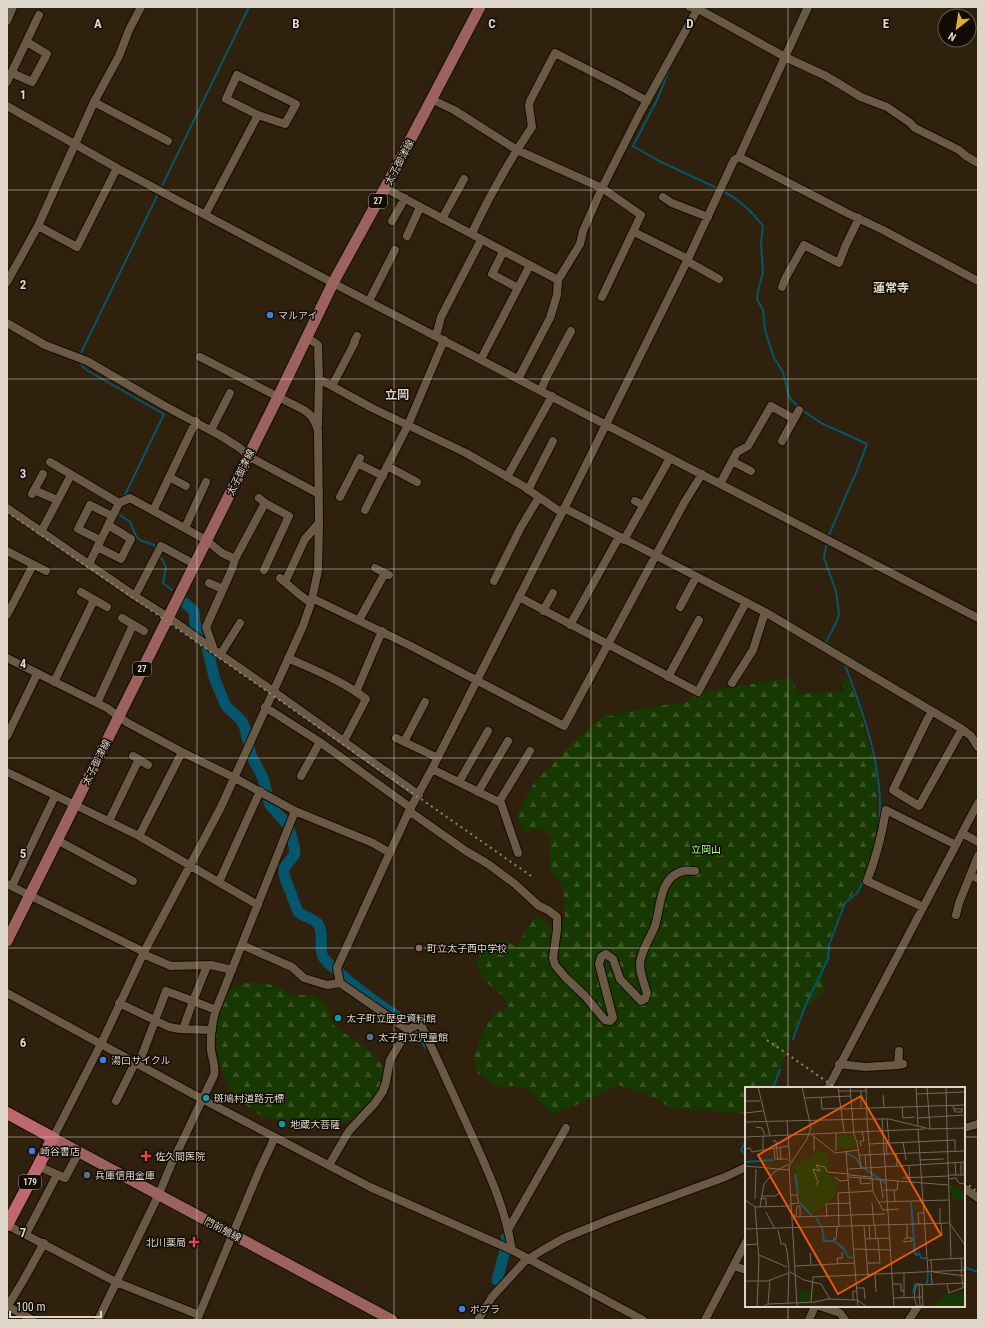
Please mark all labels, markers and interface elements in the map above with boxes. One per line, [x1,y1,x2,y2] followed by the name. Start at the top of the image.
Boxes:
[937,8,977,48] north arrow
[94,16,102,31] text: A
[292,16,300,31] text: B
[488,16,496,31] text: C
[686,16,694,31] text: D
[883,16,890,31] text: E
[946,29,958,44] text: N
[20,87,26,102] text: 1
[383,138,416,187] street label: 太子御津線
[369,194,387,208] road number: 27
[20,277,27,292] text: 2
[873,281,909,295] district label: 蓮常寺
[265,310,275,320] marker: マルアイ
[278,310,318,321] place label: マルアイ
[385,388,409,402] district label: 立岡
[225,447,256,497] street label: 太子御津線
[20,466,26,481] text: 3
[20,656,27,671] text: 4
[133,662,151,676] road number: 27
[80,737,113,787] street label: 太子御津線
[691,844,721,855] park label: 立岡山
[20,846,27,861] text: 5
[414,943,424,953] marker: 町立太子西中学校
[427,943,507,954] place label: 町立太子西中学校
[333,1013,343,1023] marker: 太子町立歴史資料館
[346,1013,436,1024] place label: 太子町立歴史資料館
[365,1032,375,1042] marker: 太子町立児童館
[378,1032,448,1043] place label: 太子町立児童館
[20,1035,27,1050] text: 6
[98,1055,108,1065] marker: 湯口サイクル
[111,1055,171,1066] place label: 湯口サイクル
[745,1087,965,1307] inset map
[201,1093,211,1103] marker: 斑鳩村道路元標
[214,1093,284,1104] place label: 斑鳩村道路元標
[277,1119,287,1129] marker: 地蔵大菩薩
[290,1119,340,1130] place label: 地蔵大菩薩
[27,1146,37,1156] marker: 崎谷書店
[40,1146,80,1157] place label: 崎谷書店
[140,1150,152,1162] marker: 佐久間医院
[155,1151,205,1162] place label: 佐久間医院
[82,1170,92,1180] marker: 兵庫信用金庫
[95,1170,155,1181] place label: 兵庫信用金庫
[19,1175,41,1189] road number: 179
[203,1215,243,1244] street label: 門前鵤線
[20,1225,27,1240] text: 7
[146,1237,186,1248] place label: 北川薬局
[189,1237,199,1247] marker: 北川薬局
[10,1293,101,1319] scale bar
[16,1300,46,1314] text: 100 m
[457,1304,467,1314] marker: ポプラ
[470,1304,500,1315] place label: ポプラ

